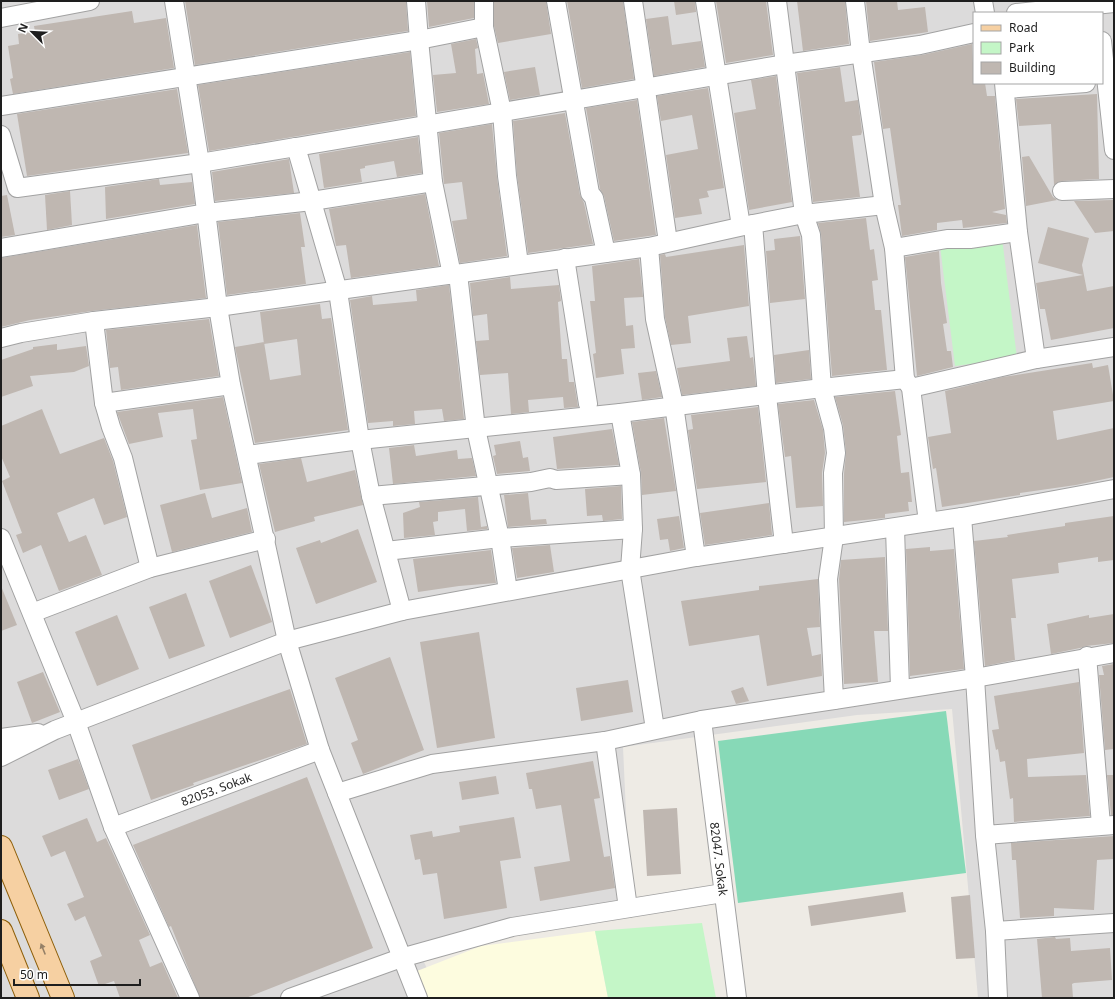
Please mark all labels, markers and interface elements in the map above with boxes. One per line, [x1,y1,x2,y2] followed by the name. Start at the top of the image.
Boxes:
[12,12,52,52] north arrow
[973,12,1103,84] legend
[1009,19,1038,36] text: Road
[14,21,31,35] text: N
[1009,39,1035,56] text: Park
[1009,59,1056,76] text: Building
[178,768,254,810] street label: 82053. Sokak
[706,821,733,897] street label: 82047. Sokak
[39,942,45,954] one-way arrow
[14,961,140,987] scale bar
[20,966,48,983] text: 50 m

